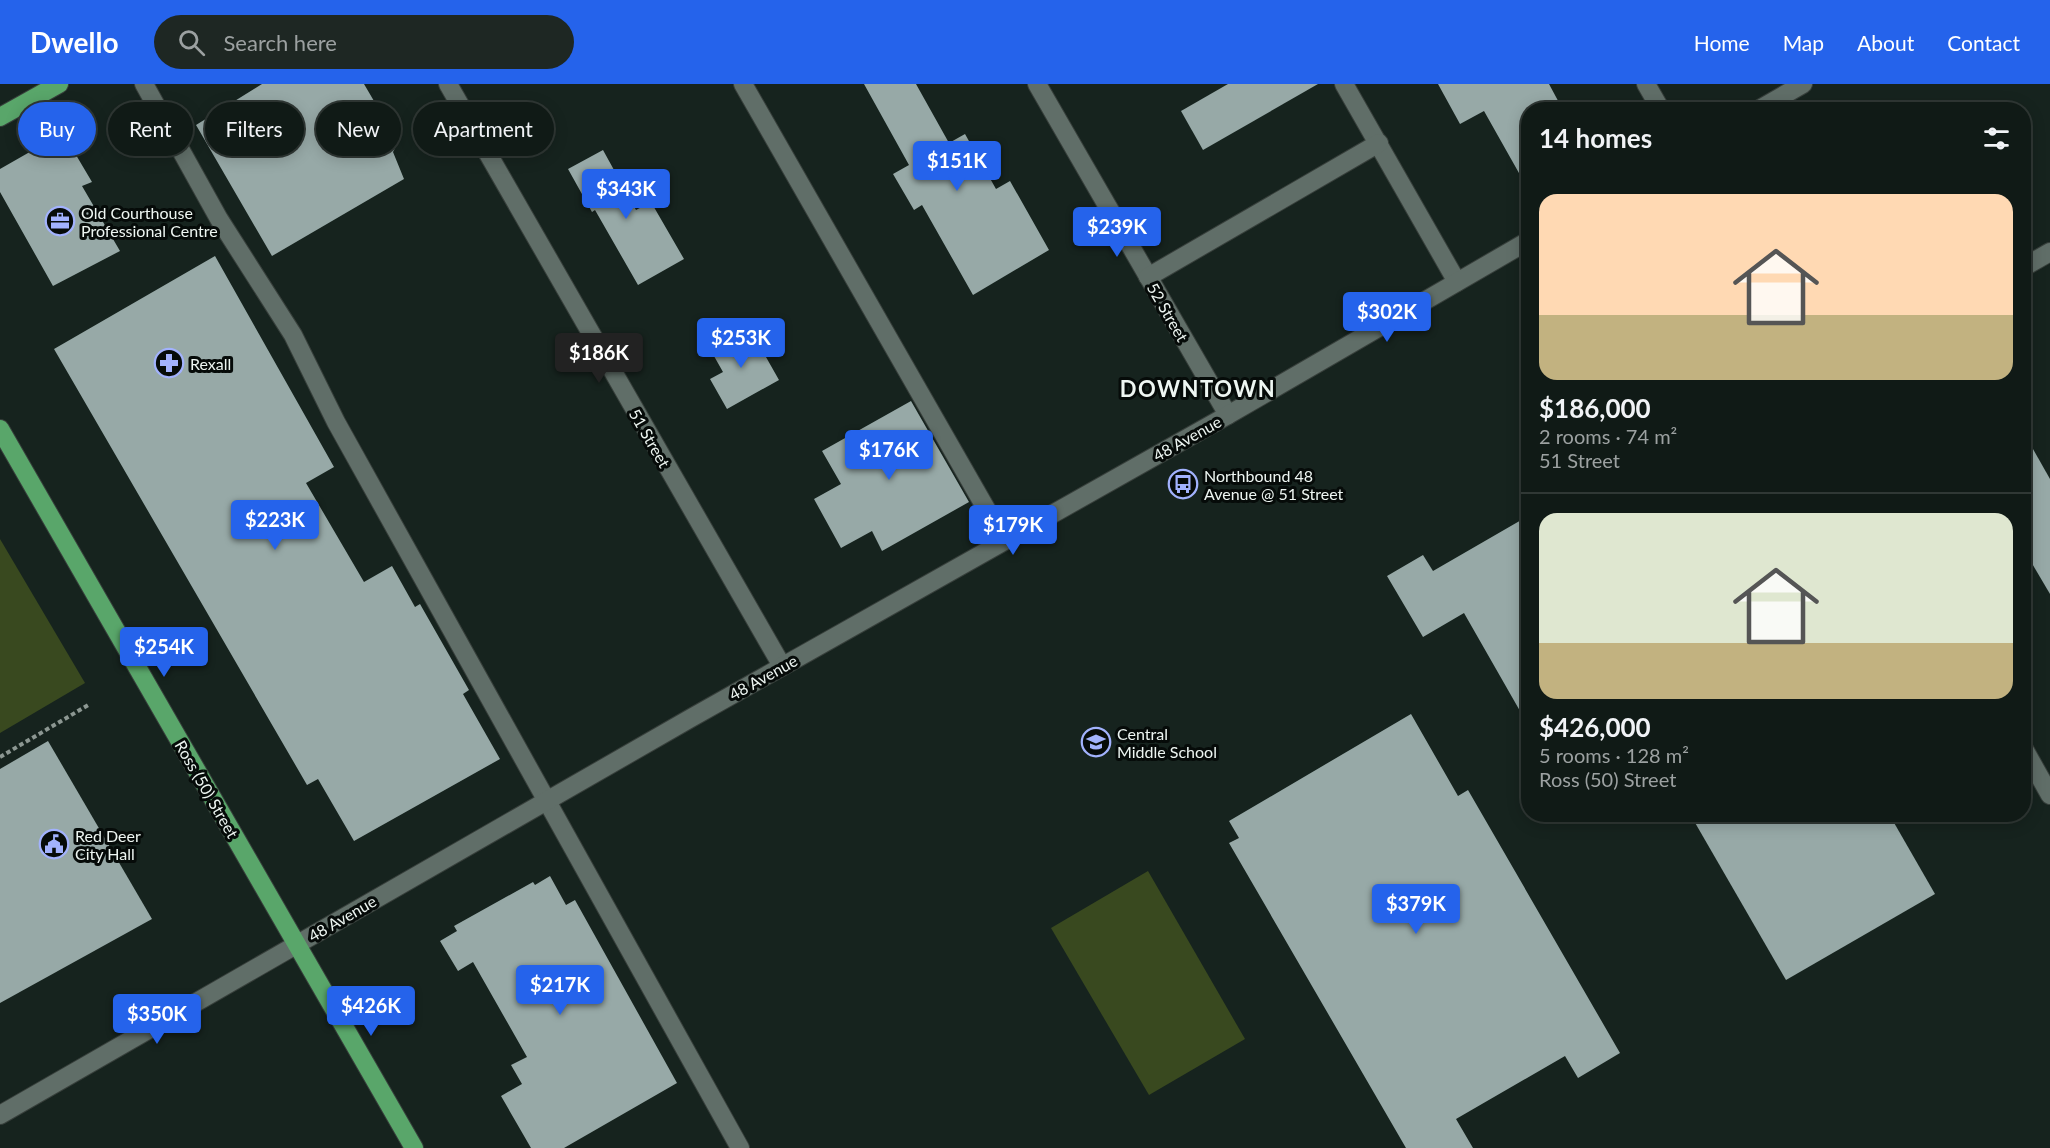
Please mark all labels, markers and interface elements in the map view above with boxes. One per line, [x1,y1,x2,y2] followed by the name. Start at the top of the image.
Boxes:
[154,15,574,69] search box
[30,25,118,59] text: Dwello
[175,26,208,59] icon: search
[223,29,337,56] text: Search here
[1694,30,1750,55] text: Home
[1783,30,1824,55] text: Map
[1857,30,1914,55] text: About
[1947,30,2020,55] text: Contact
[18,102,96,156] chip: Buy
[108,102,193,156] chip: Rent
[205,102,304,156] chip: Filters
[316,102,401,156] chip: New
[413,102,554,156] chip: Apartment
[1539,122,1652,154] text: 14 homes
[1980,122,2013,155] icon: filters
[915,141,999,192] pin: $151K
[927,148,987,172] text: $151K
[584,169,668,220] pin: $343K
[596,176,656,200] text: $343K
[81,203,218,240] place label: Old Courthouse Professional Centre
[44,205,76,237] office icon: Old Courthouse Professional Centre
[1075,207,1159,258] pin: $239K
[1087,214,1147,238] text: $239K
[1722,233,1830,341] icon: home
[1144,279,1193,345] street label: 52 Street
[1345,292,1429,343] pin: $302K
[1357,299,1417,323] text: $302K
[699,318,783,369] pin: $253K
[711,325,771,349] text: $253K
[557,333,641,384] pin: $186K
[569,340,629,364] text: $186K
[153,347,185,379] pharmacy icon: Rexall
[190,354,231,373] place label: Rexall
[1120,375,1276,402] district label: DOWNTOWN
[1539,392,1651,424] text: $186,000
[626,405,675,471] street label: 51 Street
[1150,411,1224,465] street label: 48 Avenue
[1539,424,1677,448] text: 2 rooms · 74 m²
[847,430,931,481] pin: $176K
[859,437,919,461] text: $176K
[1539,448,1620,472] text: 51 Street
[1204,466,1344,503] place label: Northbound 48 Avenue @ 51 Street
[1167,468,1199,500] bus stop icon: Northbound 48 Avenue @ 51 Street
[233,500,317,551] pin: $223K
[971,505,1055,556] pin: $179K
[245,507,305,531] text: $223K
[983,512,1043,536] text: $179K
[1722,552,1830,660] icon: home
[122,627,206,678] pin: $254K
[134,634,194,658] text: $254K
[726,650,800,704] street label: 48 Avenue
[1539,711,1651,743] text: $426,000
[1117,724,1217,761] place label: Central Middle School
[1080,726,1112,758] school or university icon: Central Middle School
[171,737,243,842] street label: Ross (50) Street
[1539,743,1689,767] text: 5 rooms · 128 m²
[1539,767,1676,791] text: Ross (50) Street
[75,826,141,863] place label: Red Deer City Hall
[38,828,70,860] public building icon: Red Deer City Hall
[1374,884,1458,935] pin: $379K
[305,891,379,945] street label: 48 Avenue
[1386,891,1446,915] text: $379K
[518,965,602,1016] pin: $217K
[530,972,590,996] text: $217K
[329,986,413,1037] pin: $426K
[341,993,401,1017] text: $426K
[115,994,199,1045] pin: $350K
[127,1001,187,1025] text: $350K

